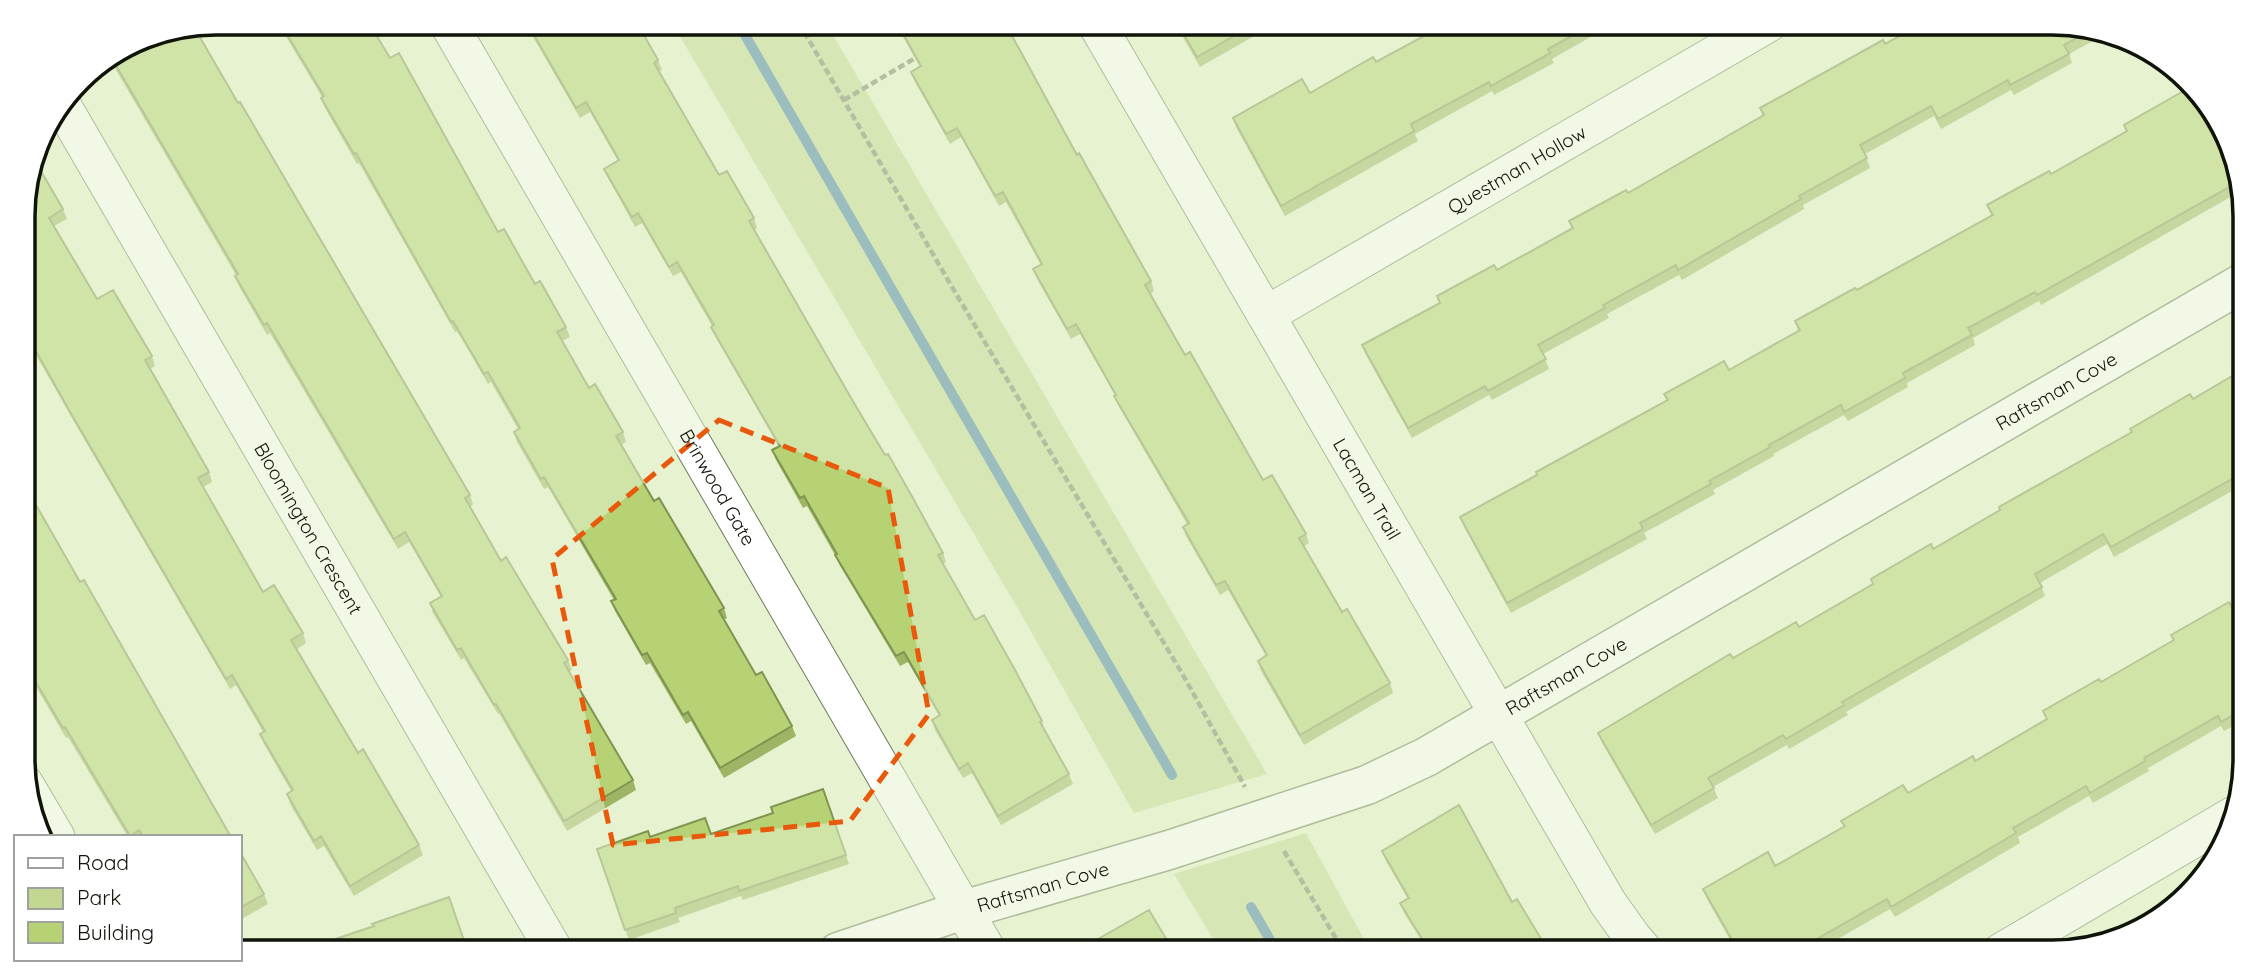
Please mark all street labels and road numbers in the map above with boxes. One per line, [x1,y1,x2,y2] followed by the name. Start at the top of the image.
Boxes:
[1443,120,1590,219] street label: Questman Hollow
[1991,346,2121,436] street label: Raftsman Cove
[675,425,761,550] street label: Brinwood Gate
[1328,434,1406,544] street label: Lacman Trail
[249,438,368,619] street label: Bloomington Crescent
[1501,631,1631,720] street label: Raftsman Cove
[974,856,1112,917] street label: Raftsman Cove

